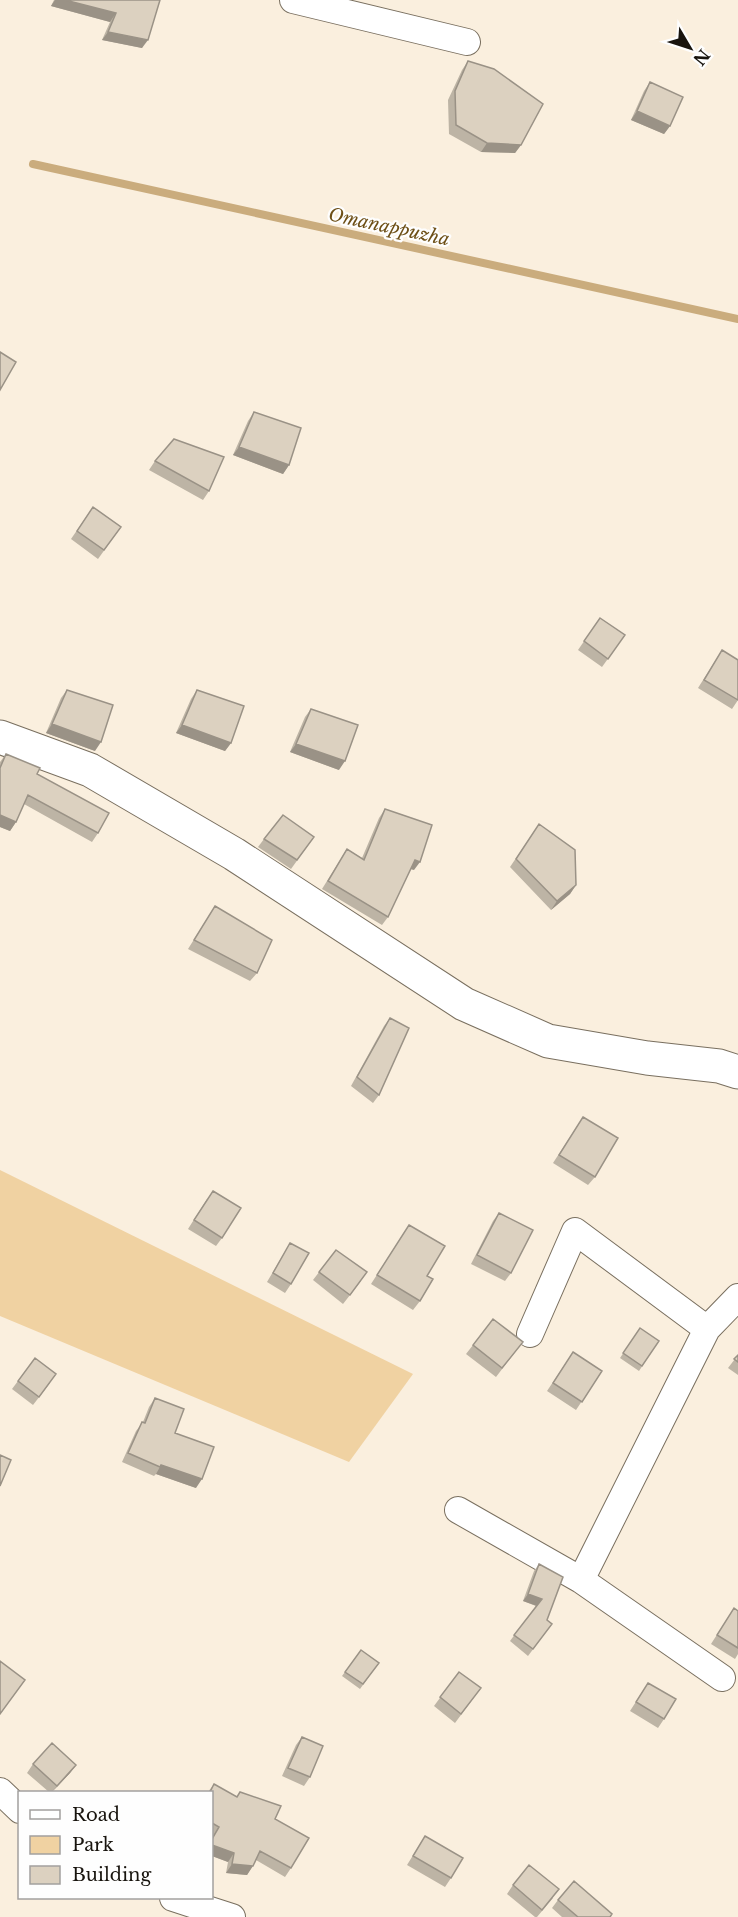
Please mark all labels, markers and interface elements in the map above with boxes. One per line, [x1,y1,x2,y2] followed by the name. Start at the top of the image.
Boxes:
[660,18,720,78] north arrow
[689,45,714,70] text: N
[327,203,451,251] water label: Omanappuzha
[18,1791,213,1899] legend
[72,1804,120,1826] text: Road
[72,1834,114,1856] text: Park
[72,1864,151,1886] text: Building

